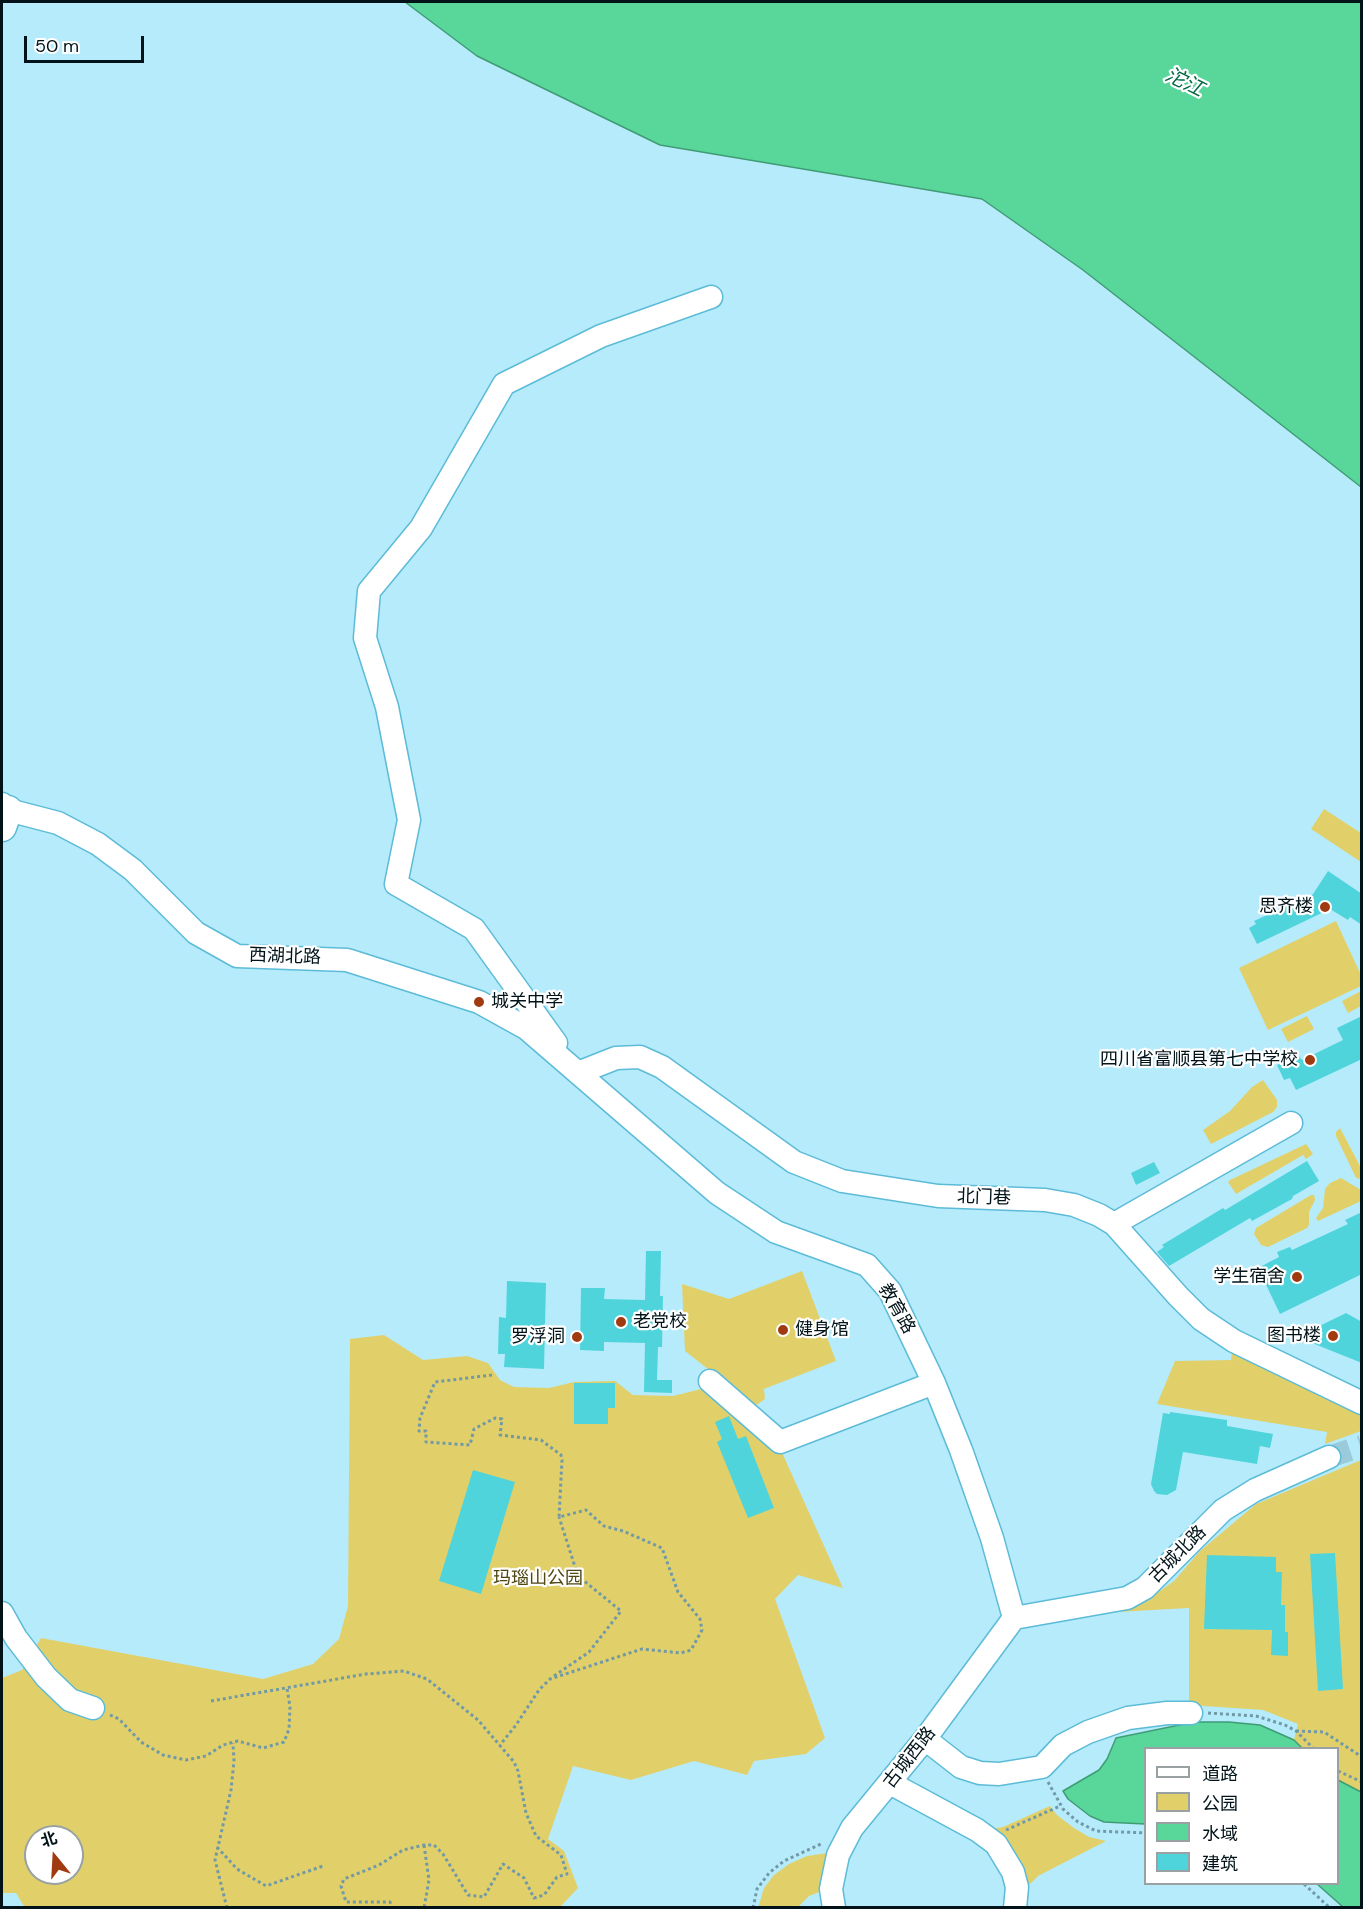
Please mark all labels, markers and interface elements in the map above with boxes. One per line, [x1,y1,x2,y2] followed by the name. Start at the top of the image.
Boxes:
[27,24,147,62] scale bar
[35,34,79,58] text: 50 m
[1161,63,1207,103] water label: 沱江
[1259,896,1313,918] place label: 思齐楼
[1318,900,1332,914] marker: 思齐楼
[249,945,321,969] street label: 西湖北路
[491,991,563,1013] place label: 城关中学
[472,995,486,1009] marker: 城关中学
[1100,1049,1298,1071] place label: 四川省富顺县第七中学校
[1303,1053,1317,1067] marker: 四川省富顺县第七中学校
[957,1186,1011,1210] street label: 北门巷
[1213,1266,1285,1288] place label: 学生宿舍
[1290,1270,1304,1284] marker: 学生宿舍
[873,1280,919,1338] street label: 教育路
[633,1311,687,1333] place label: 老党校
[614,1315,628,1329] marker: 老党校
[795,1319,849,1341] place label: 健身馆
[776,1323,790,1337] marker: 健身馆
[1267,1325,1321,1347] place label: 图书楼
[511,1326,565,1348] place label: 罗浮洞
[1326,1329,1340,1343] marker: 图书楼
[570,1330,584,1344] marker: 罗浮洞
[1145,1522,1211,1588] street label: 古城北路
[493,1568,583,1590] park label: 玛瑙山公园
[879,1723,941,1793] street label: 古城西路
[1144,1747,1339,1885] legend
[1202,1762,1238,1786] text: 道路
[1202,1792,1238,1816] text: 公园
[1202,1822,1238,1846] text: 水域
[24,1825,84,1885] north arrow
[38,1827,60,1852] text: 北
[1202,1852,1238,1876] text: 建筑

